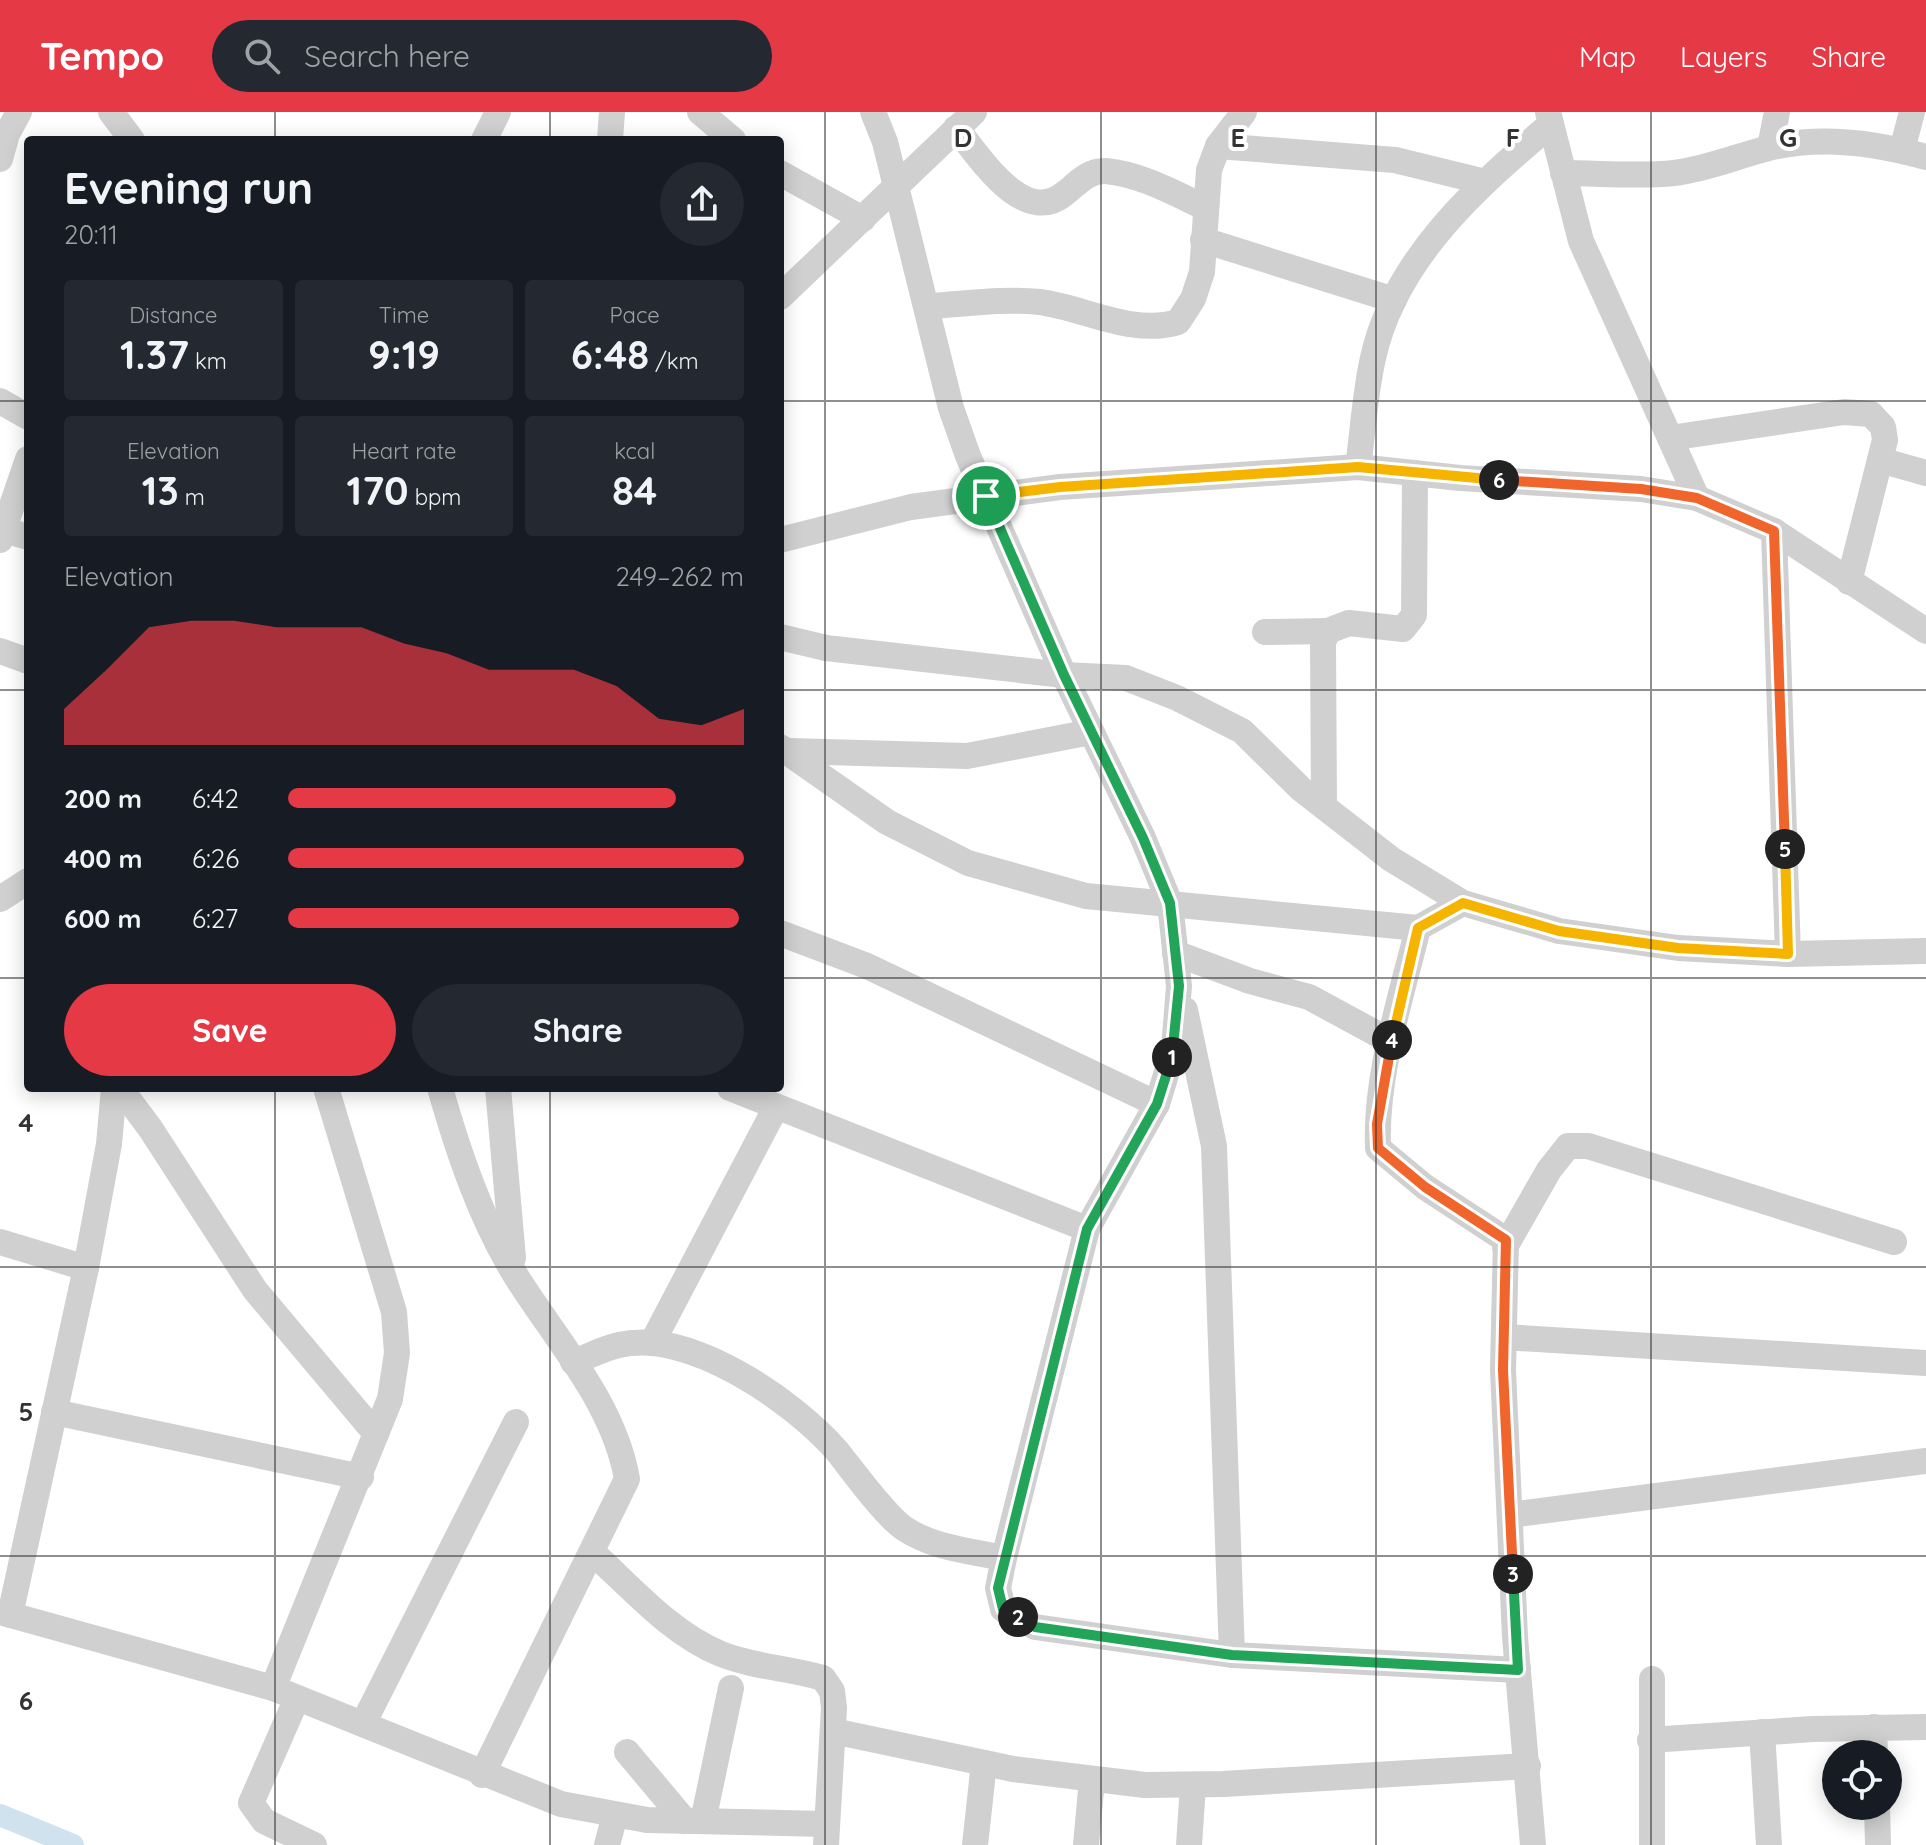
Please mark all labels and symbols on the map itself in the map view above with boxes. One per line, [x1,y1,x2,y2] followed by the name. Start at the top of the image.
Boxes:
[954,121,972,154] text: D
[1231,121,1245,154] text: E
[1506,121,1520,154] text: F
[1779,121,1797,154] text: G
[1479,460,1519,500] pin: 6
[952,462,1020,530] pin
[1765,829,1805,869] pin: 5
[1372,1020,1412,1060] pin: 4
[1152,1037,1192,1077] pin: 1
[18,1106,34,1139] text: 4
[19,1395,33,1428] text: 5
[1493,1554,1533,1594] pin: 3
[998,1597,1038,1637] pin: 2
[19,1684,33,1717] text: 6

